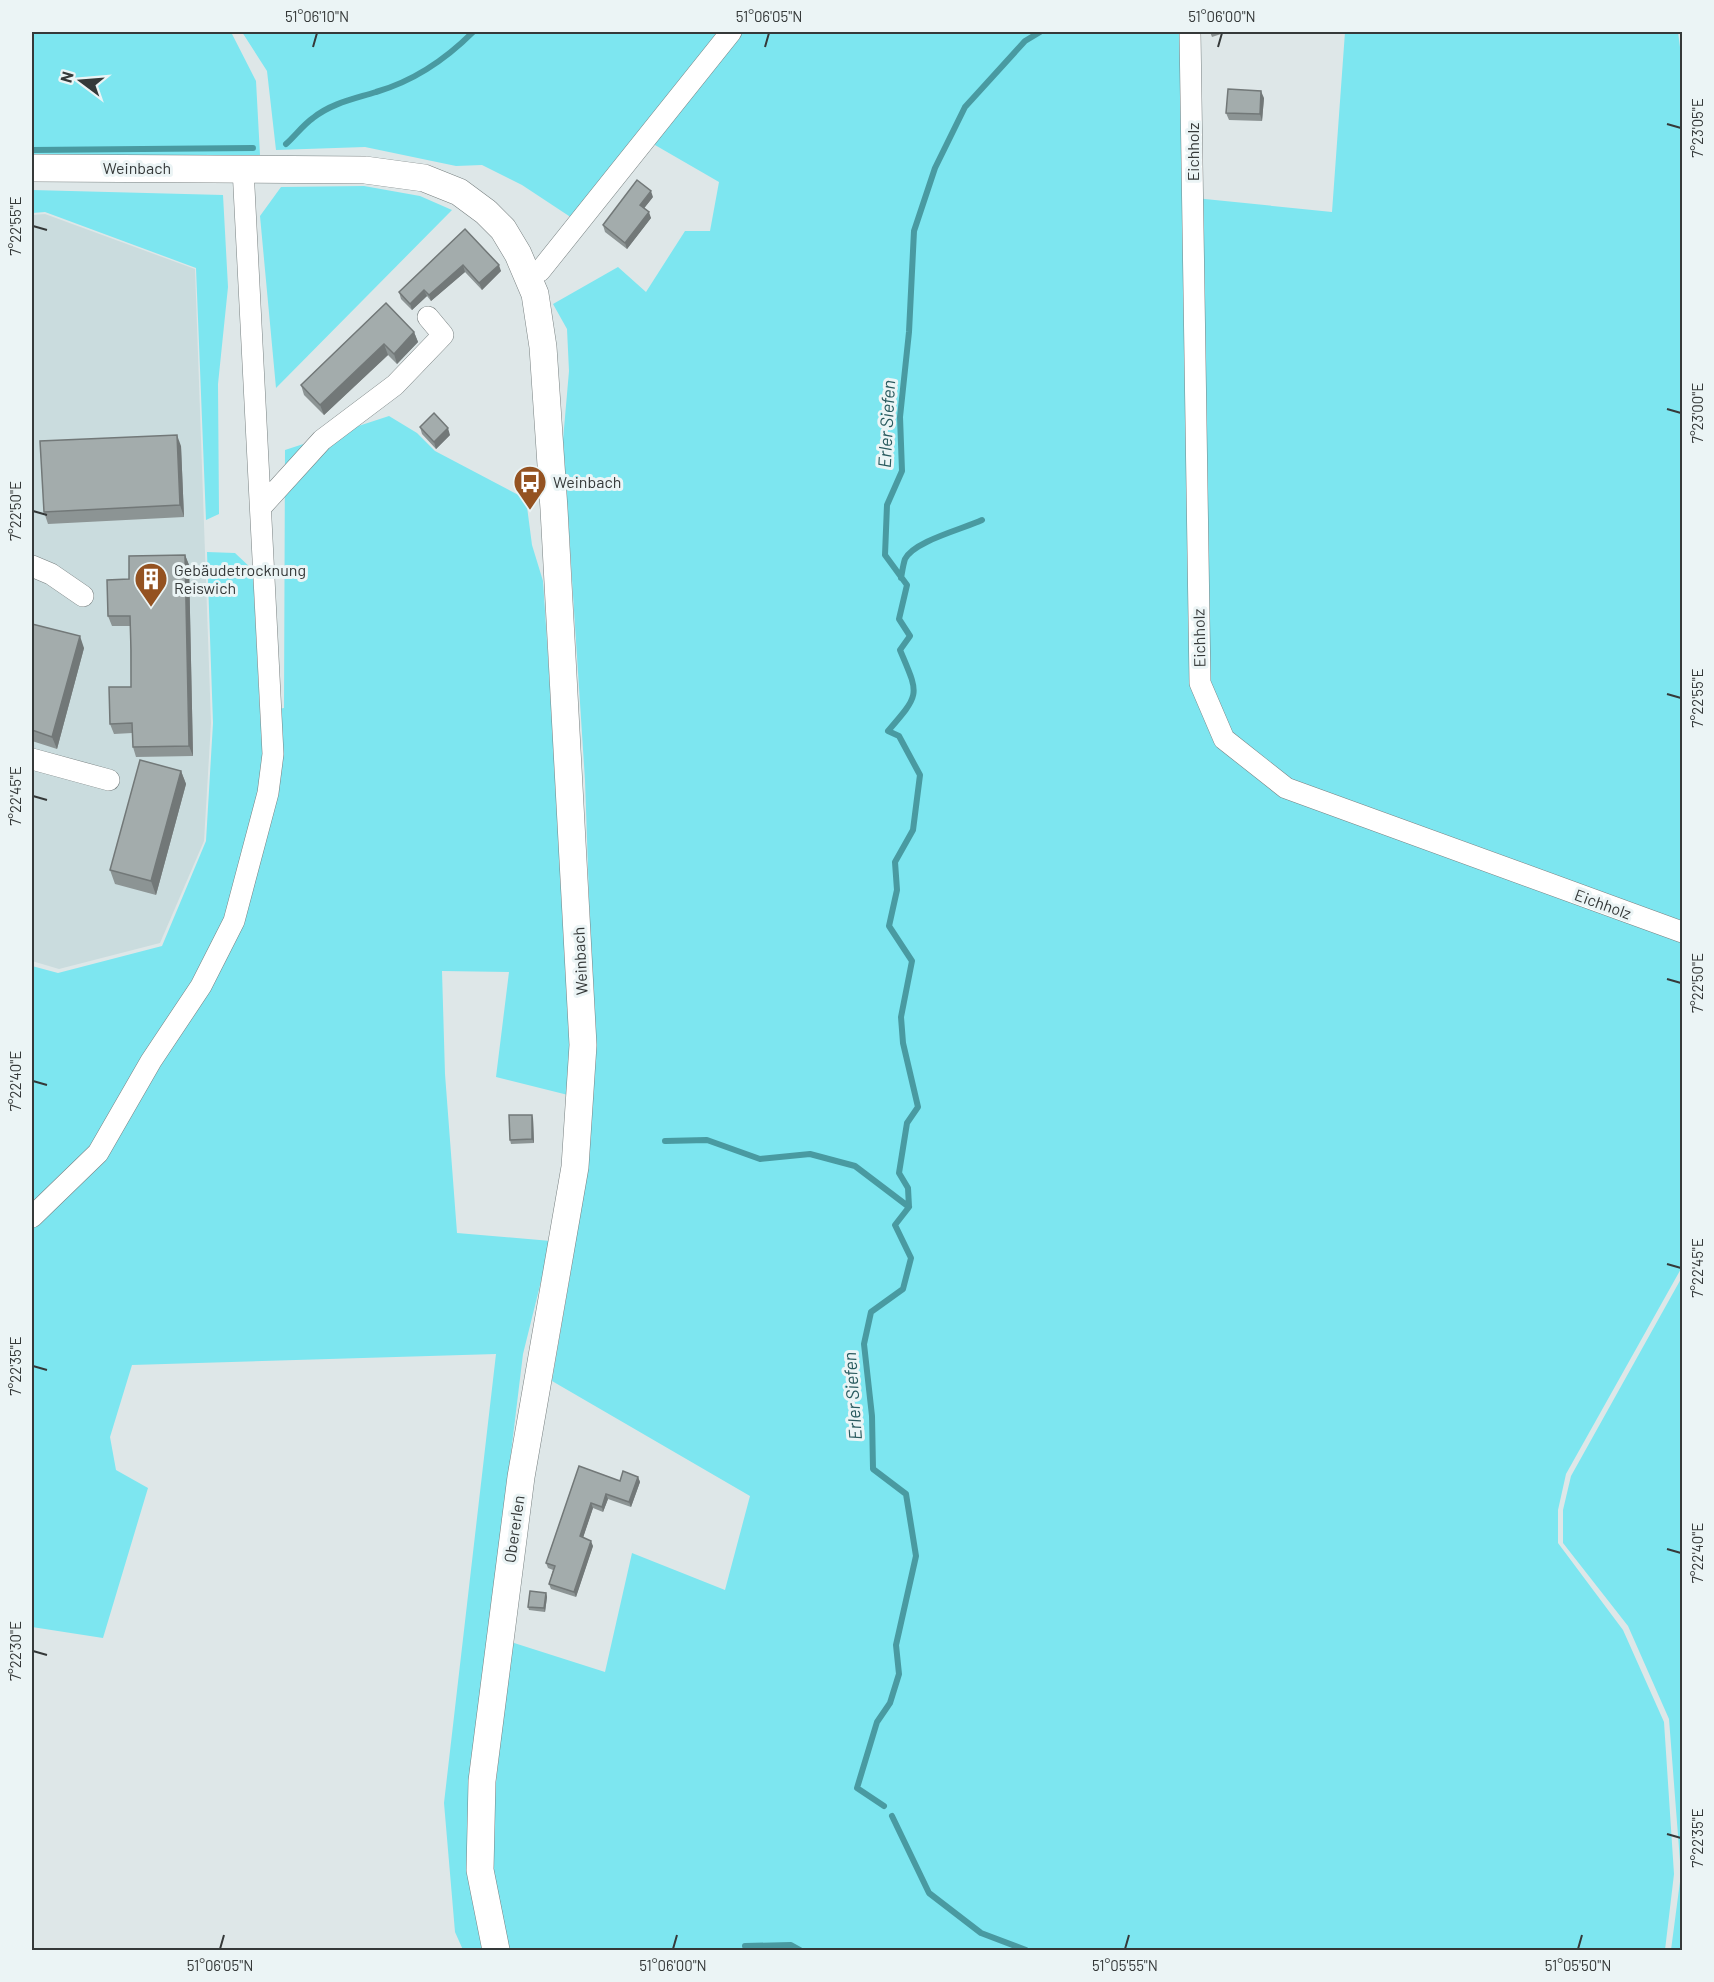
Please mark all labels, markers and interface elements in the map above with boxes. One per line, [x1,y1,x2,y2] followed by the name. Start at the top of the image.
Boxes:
[285,7,349,25] text: 51°06'10"N
[736,7,802,25] text: 51°06'05"N
[1188,7,1256,25] text: 51°06'00"N
[51,51,111,111] north arrow
[56,69,77,84] text: N
[1688,98,1706,158] text: 7°23'05"E
[1183,123,1202,181] street label: Eichholz
[103,158,171,177] street label: Weinbach
[6,196,24,256] text: 7°22'55"E
[873,379,899,468] water label: Erler Siefen
[1688,383,1706,443] text: 7°23'00"E
[512,464,548,511] bus stop icon: Weinbach
[553,472,621,491] place label: Weinbach
[6,481,24,541] text: 7°22'50"E
[174,560,306,597] place label: Gebäudetrocknung Reiswich
[133,561,169,608] building icon: Gebäudetrocknung Reiswich
[1188,608,1209,668] street label: Eichholz
[1688,668,1706,728] text: 7°22'55"E
[6,766,24,826] text: 7°22'45"E
[1572,885,1634,923] street label: Eichholz
[568,926,591,996] street label: Weinbach
[1688,953,1706,1013] text: 7°22'50"E
[6,1051,24,1111] text: 7°22'40"E
[1688,1238,1706,1298] text: 7°22'45"E
[6,1336,24,1396] text: 7°22'35"E
[838,1351,866,1441] water label: Erler Siefen
[499,1494,528,1564] street label: Obererlen
[1688,1523,1706,1583] text: 7°22'40"E
[6,1621,24,1681] text: 7°22'30"E
[1688,1808,1706,1868] text: 7°22'35"E
[187,1956,253,1974] text: 51°06'05"N
[639,1956,707,1974] text: 51°06'00"N
[1092,1956,1158,1974] text: 51°05'55"N
[1545,1956,1611,1974] text: 51°05'50"N

